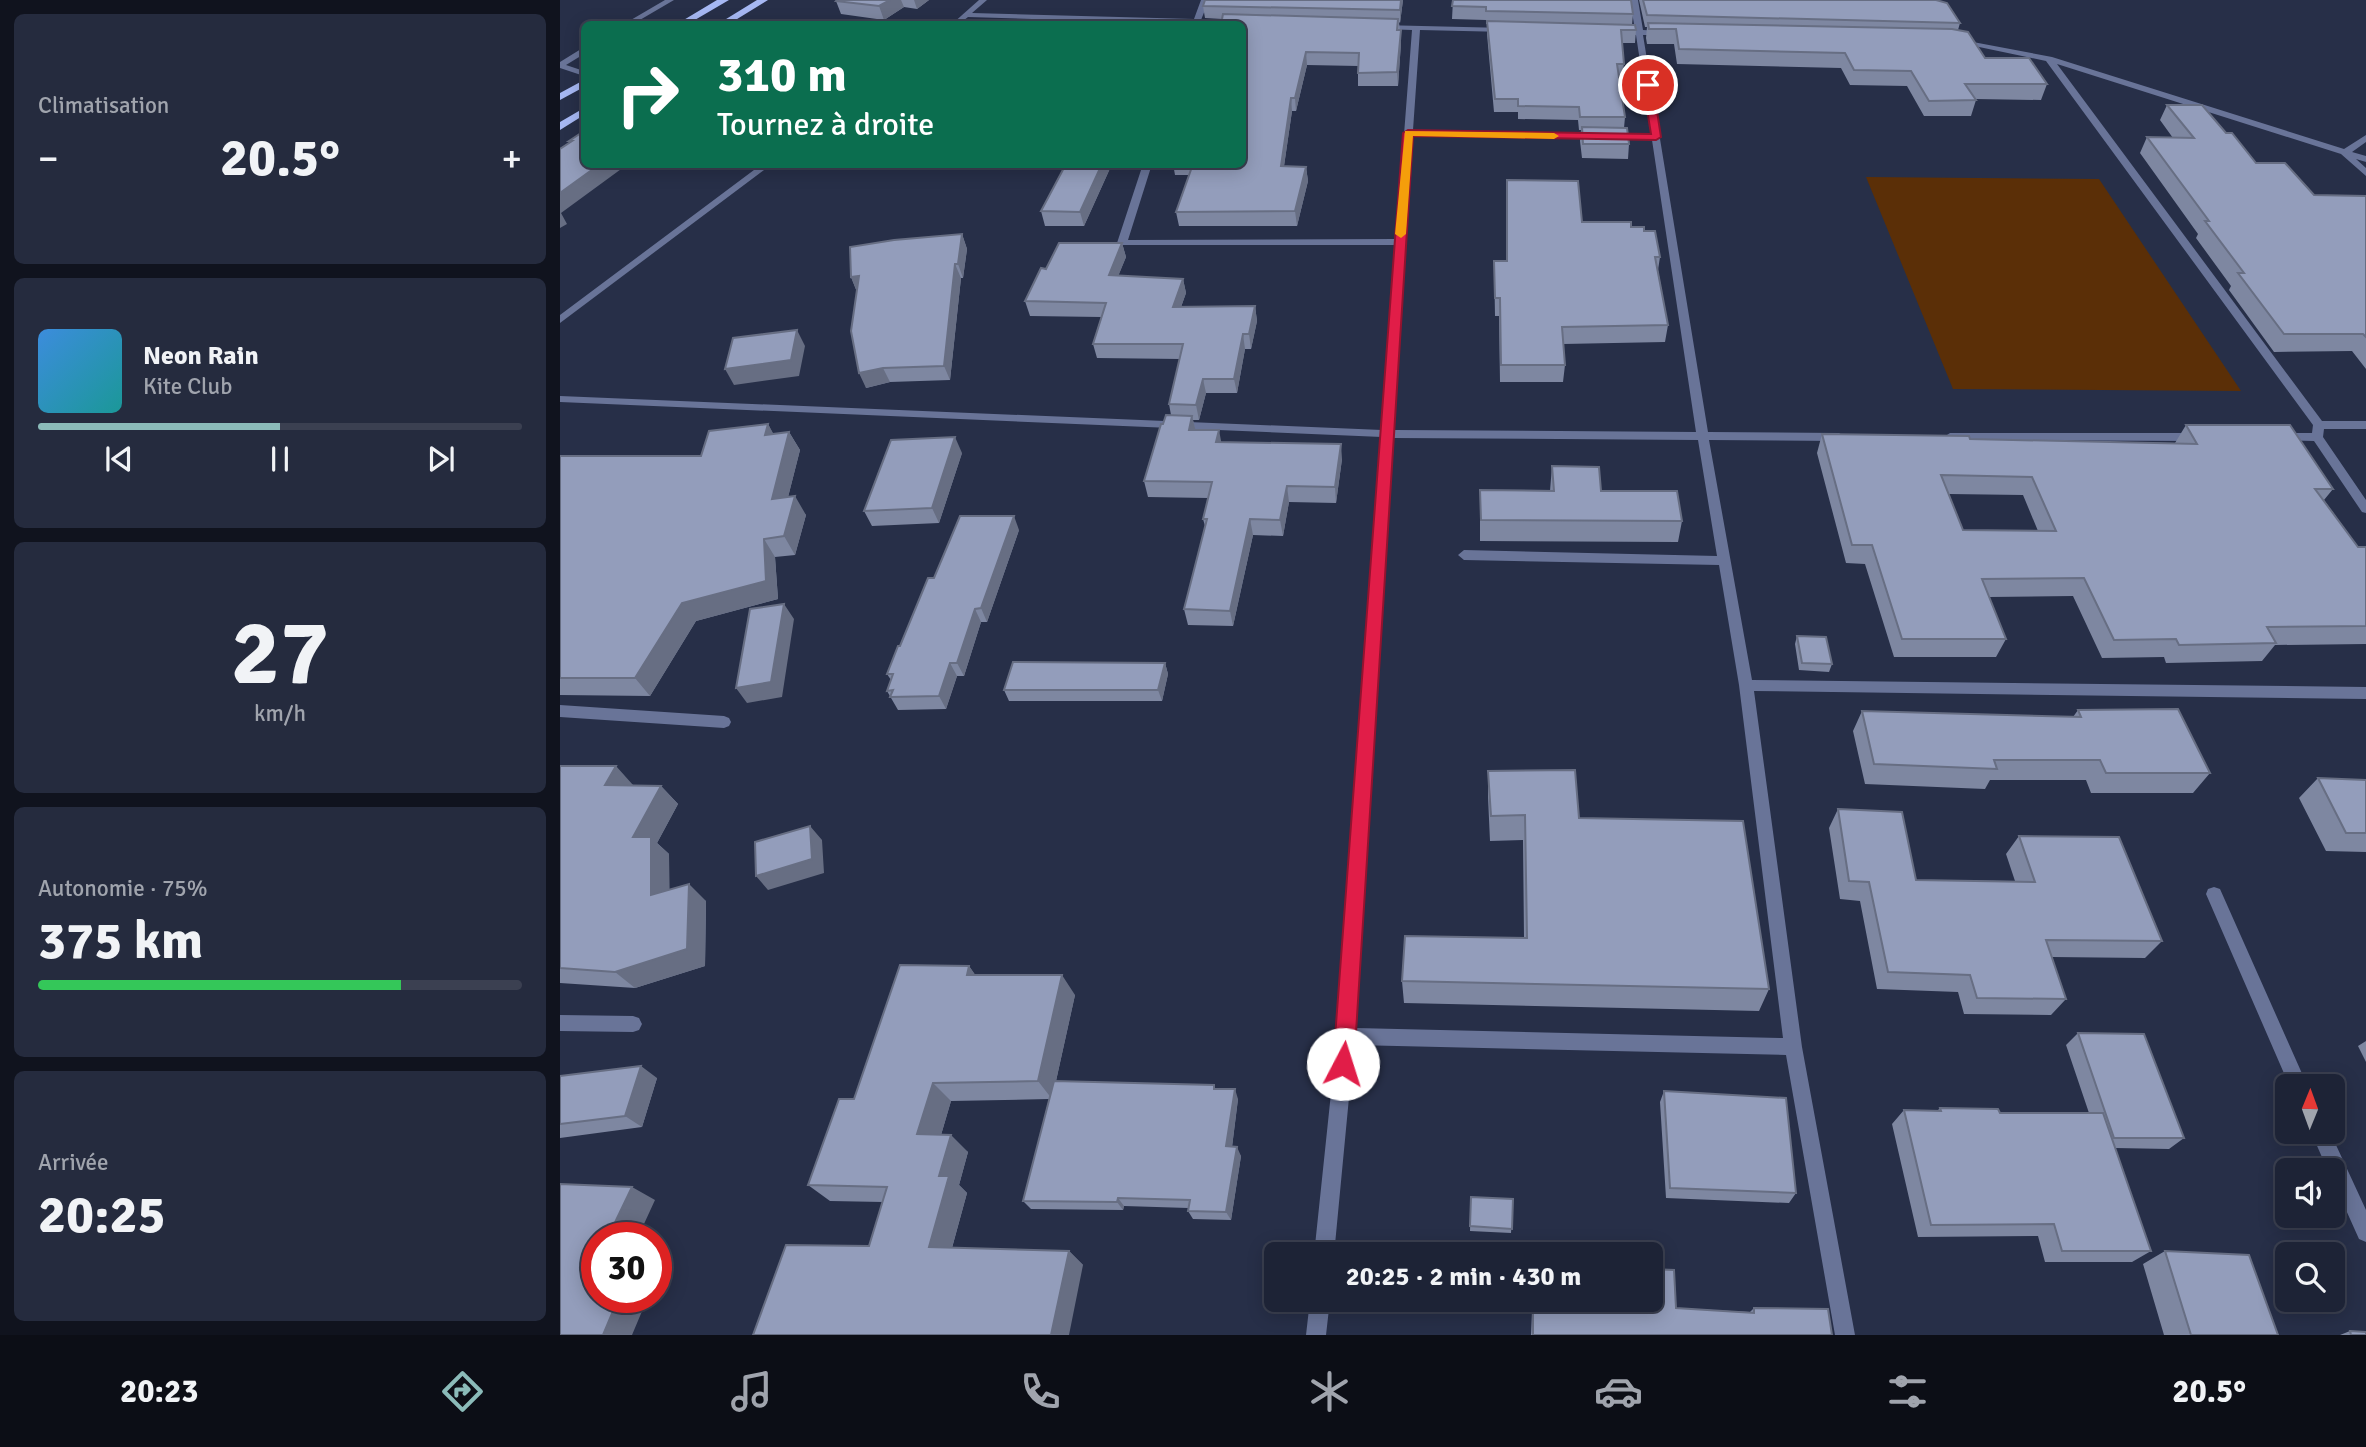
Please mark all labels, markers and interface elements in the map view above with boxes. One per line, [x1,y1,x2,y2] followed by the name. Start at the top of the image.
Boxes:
[717,45,847,105] text: 310 m
[602,49,693,140] icon: right
[1618,55,1678,115] pin
[1629,66,1667,104] icon: arrive
[38,91,169,120] text: Climatisation
[717,105,934,144] text: Tournez à droite
[220,126,340,190] text: 20.5°
[38,135,59,182] text: −
[501,135,522,182] text: +
[143,340,259,372] text: Neon Rain
[143,372,232,401] text: Kite Club
[100,440,138,478] icon: previous
[261,440,299,478] icon: pause
[422,440,460,478] icon: next
[231,597,329,710] text: 27
[254,699,306,728] text: km/h
[38,874,208,903] text: Autonomie · 75%
[38,909,203,973] text: 375 km
[1306,1027,1380,1101] position arrow
[2275,1074,2345,1144] north arrow
[2275,1074,2345,1312] map controls
[38,1148,109,1177] text: Arrivée
[2275,1158,2345,1228] button: sound
[38,1183,166,1247] text: 20:25
[581,1222,672,1313] speed limit sign: 30
[2275,1242,2345,1312] button: search
[1346,1261,1581,1293] text: 20:25 · 2 min · 430 m
[438,1367,487,1416] icon: directions
[727,1367,776,1416] icon: music
[1016,1367,1065,1416] icon: phone
[1305,1367,1354,1416] icon: climate
[1594,1367,1643,1416] icon: car
[1883,1367,1932,1416] icon: filters
[120,1372,199,1411] text: 20:23
[2172,1372,2246,1411] text: 20.5°

